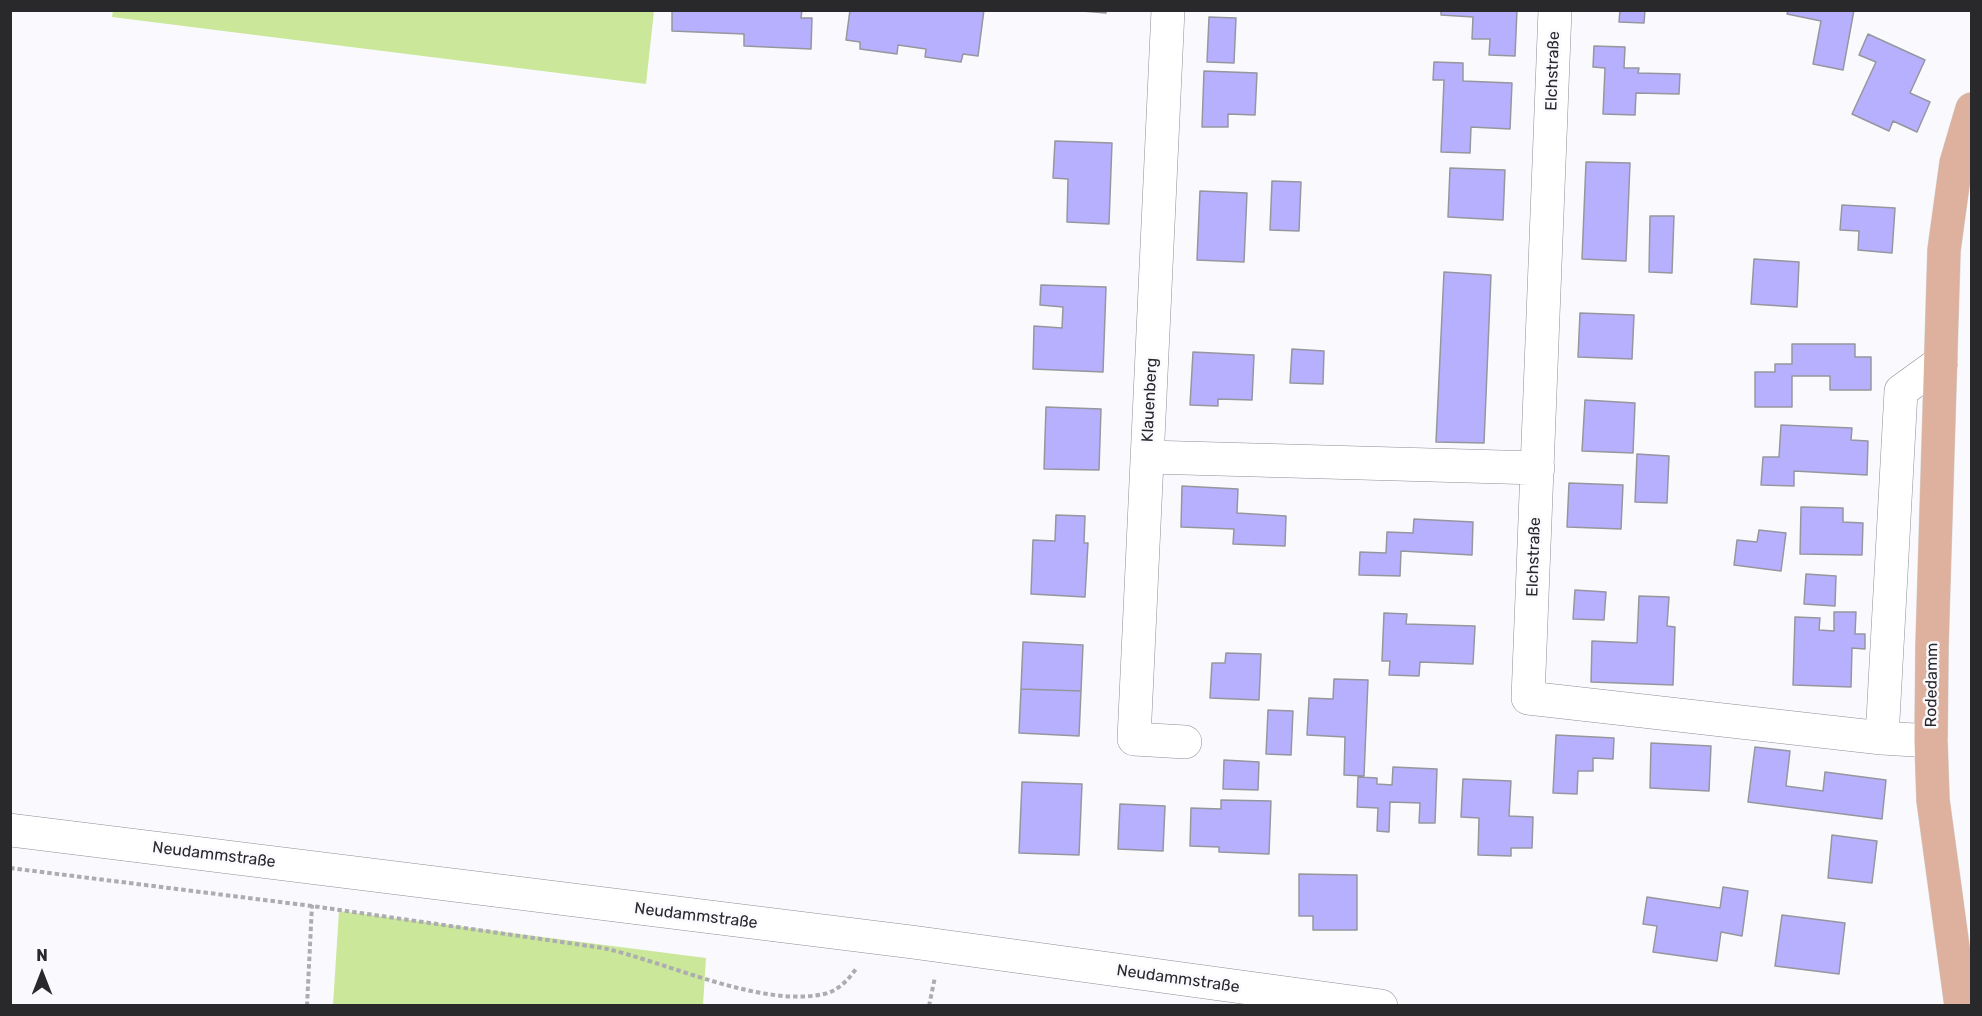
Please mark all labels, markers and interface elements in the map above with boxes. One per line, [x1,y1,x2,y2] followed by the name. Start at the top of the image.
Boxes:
[1542,31,1564,111] street label: Elchstraße
[1138,357,1162,443] street label: Klauenberg
[1523,517,1545,597] street label: Elchstraße
[1922,642,1942,728] street label: Rodedamm
[151,838,277,872] street label: Neudammstraße
[633,899,759,933] street label: Neudammstraße
[12,944,72,1004] north arrow
[36,946,48,965] text: N
[1115,961,1241,997] street label: Neudammstraße

